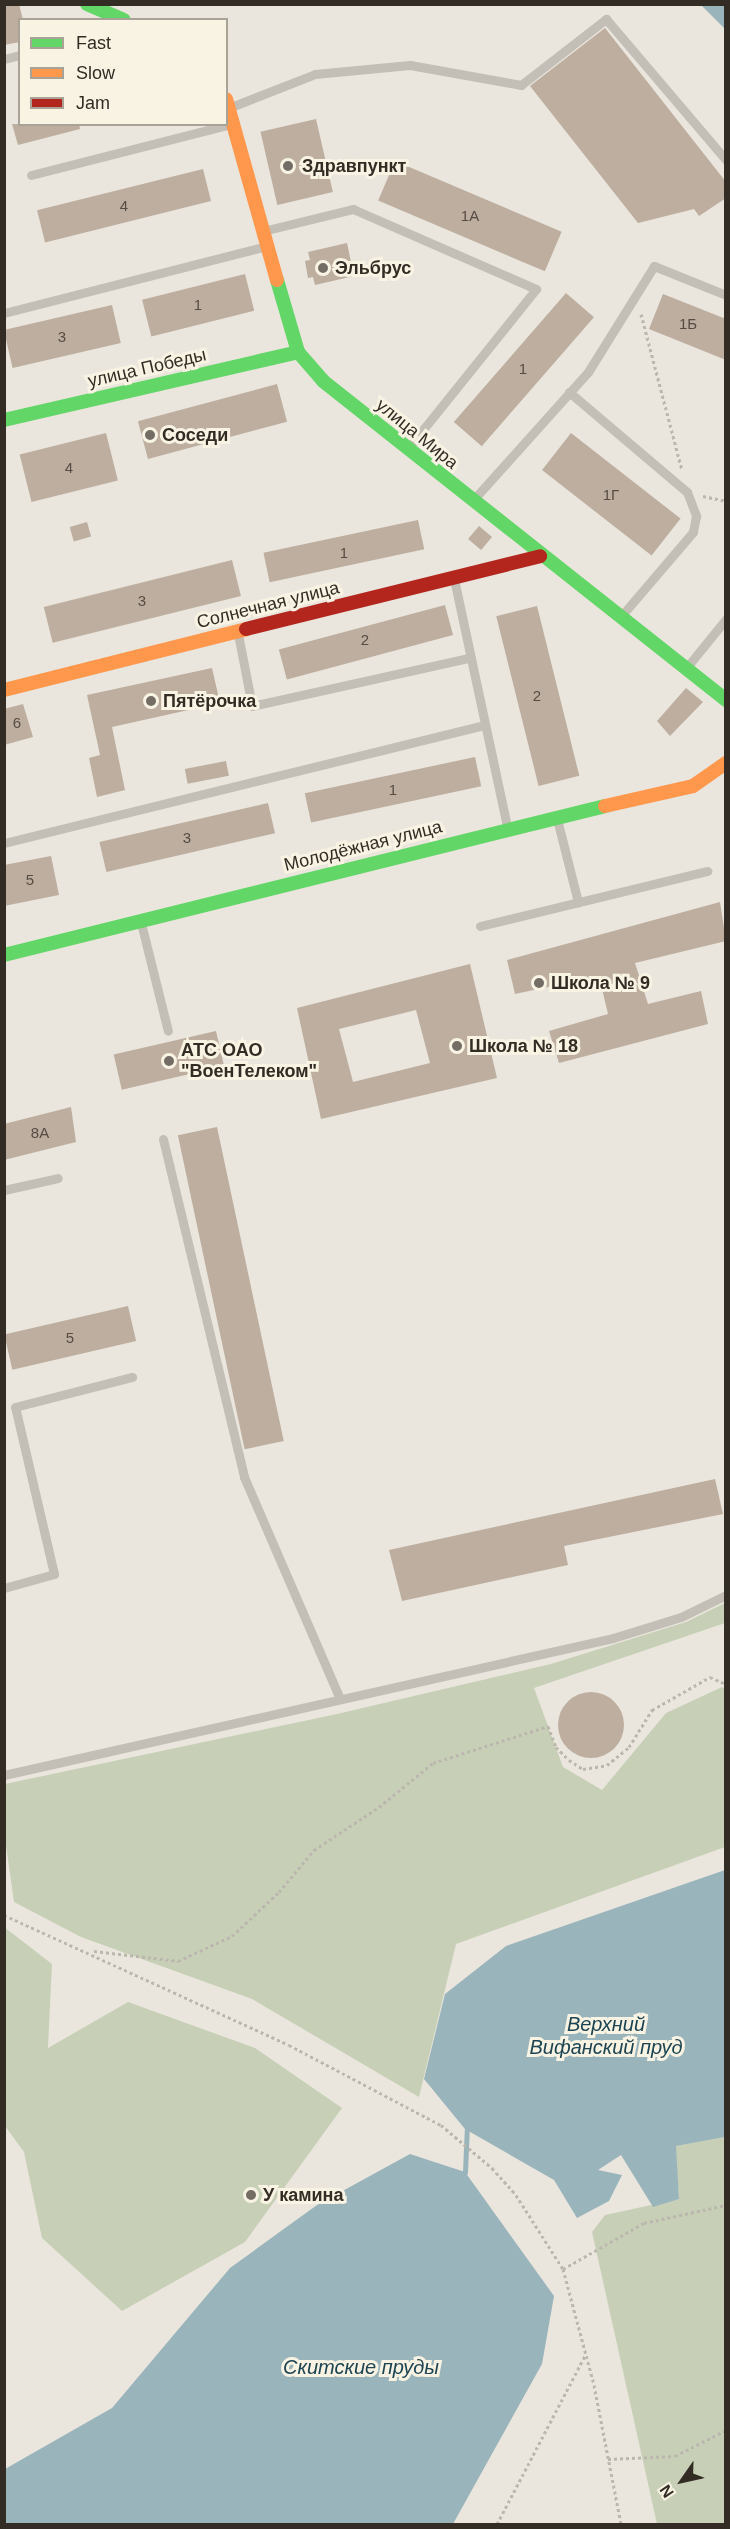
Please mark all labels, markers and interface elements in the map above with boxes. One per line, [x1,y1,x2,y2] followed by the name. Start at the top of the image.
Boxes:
[18,18,228,126] legend
[76,33,111,53] text: Fast
[76,63,115,83] text: Slow
[76,93,110,113] text: Jam
[302,155,406,177] place label: Здравпункт
[279,157,297,175] marker: Здравпункт
[120,197,128,215] house number: 4
[461,207,479,225] house number: 1А
[335,257,411,279] place label: Эльбрус
[316,261,330,275] marker: Эльбрус
[194,296,202,314] house number: 1
[679,315,697,333] house number: 1Б
[58,328,66,346] house number: 3
[86,344,208,392] street label: улица Победы
[519,360,527,378] house number: 1
[372,394,462,474] street label: улица Мира
[162,424,228,446] place label: Соседи
[143,428,157,442] marker: Соседи
[65,459,73,477] house number: 4
[603,486,619,504] house number: 1Г
[340,544,348,562] house number: 1
[195,577,341,633] street label: Солнечная улица
[138,592,146,610] house number: 3
[361,631,369,649] house number: 2
[533,687,541,705] house number: 2
[163,690,256,712] place label: Пятёрочка
[144,694,158,708] marker: Пятёрочка
[13,714,21,732] house number: 6
[389,781,397,799] house number: 1
[282,816,444,876] street label: Молодёжная улица
[183,829,191,847] house number: 3
[26,871,34,889] house number: 5
[551,972,650,994] place label: Школа № 9
[532,976,546,990] marker: Школа № 9
[469,1035,578,1057] place label: Школа № 18
[450,1039,464,1053] marker: Школа № 18
[181,1040,317,1082] place label: АТС ОАО "ВоенТелеком"
[162,1054,176,1068] marker: АТС ОАО "ВоенТелеком"
[31,1124,49,1142] house number: 8А
[66,1329,74,1347] house number: 5
[529,2013,683,2060] water label: Верхний Вифанский пруд
[263,2184,343,2206] place label: У камина
[244,2188,258,2202] marker: У камина
[283,2355,439,2379] water label: Скитские пруды
[652,2451,712,2511] north arrow
[656,2482,677,2501] text: N

